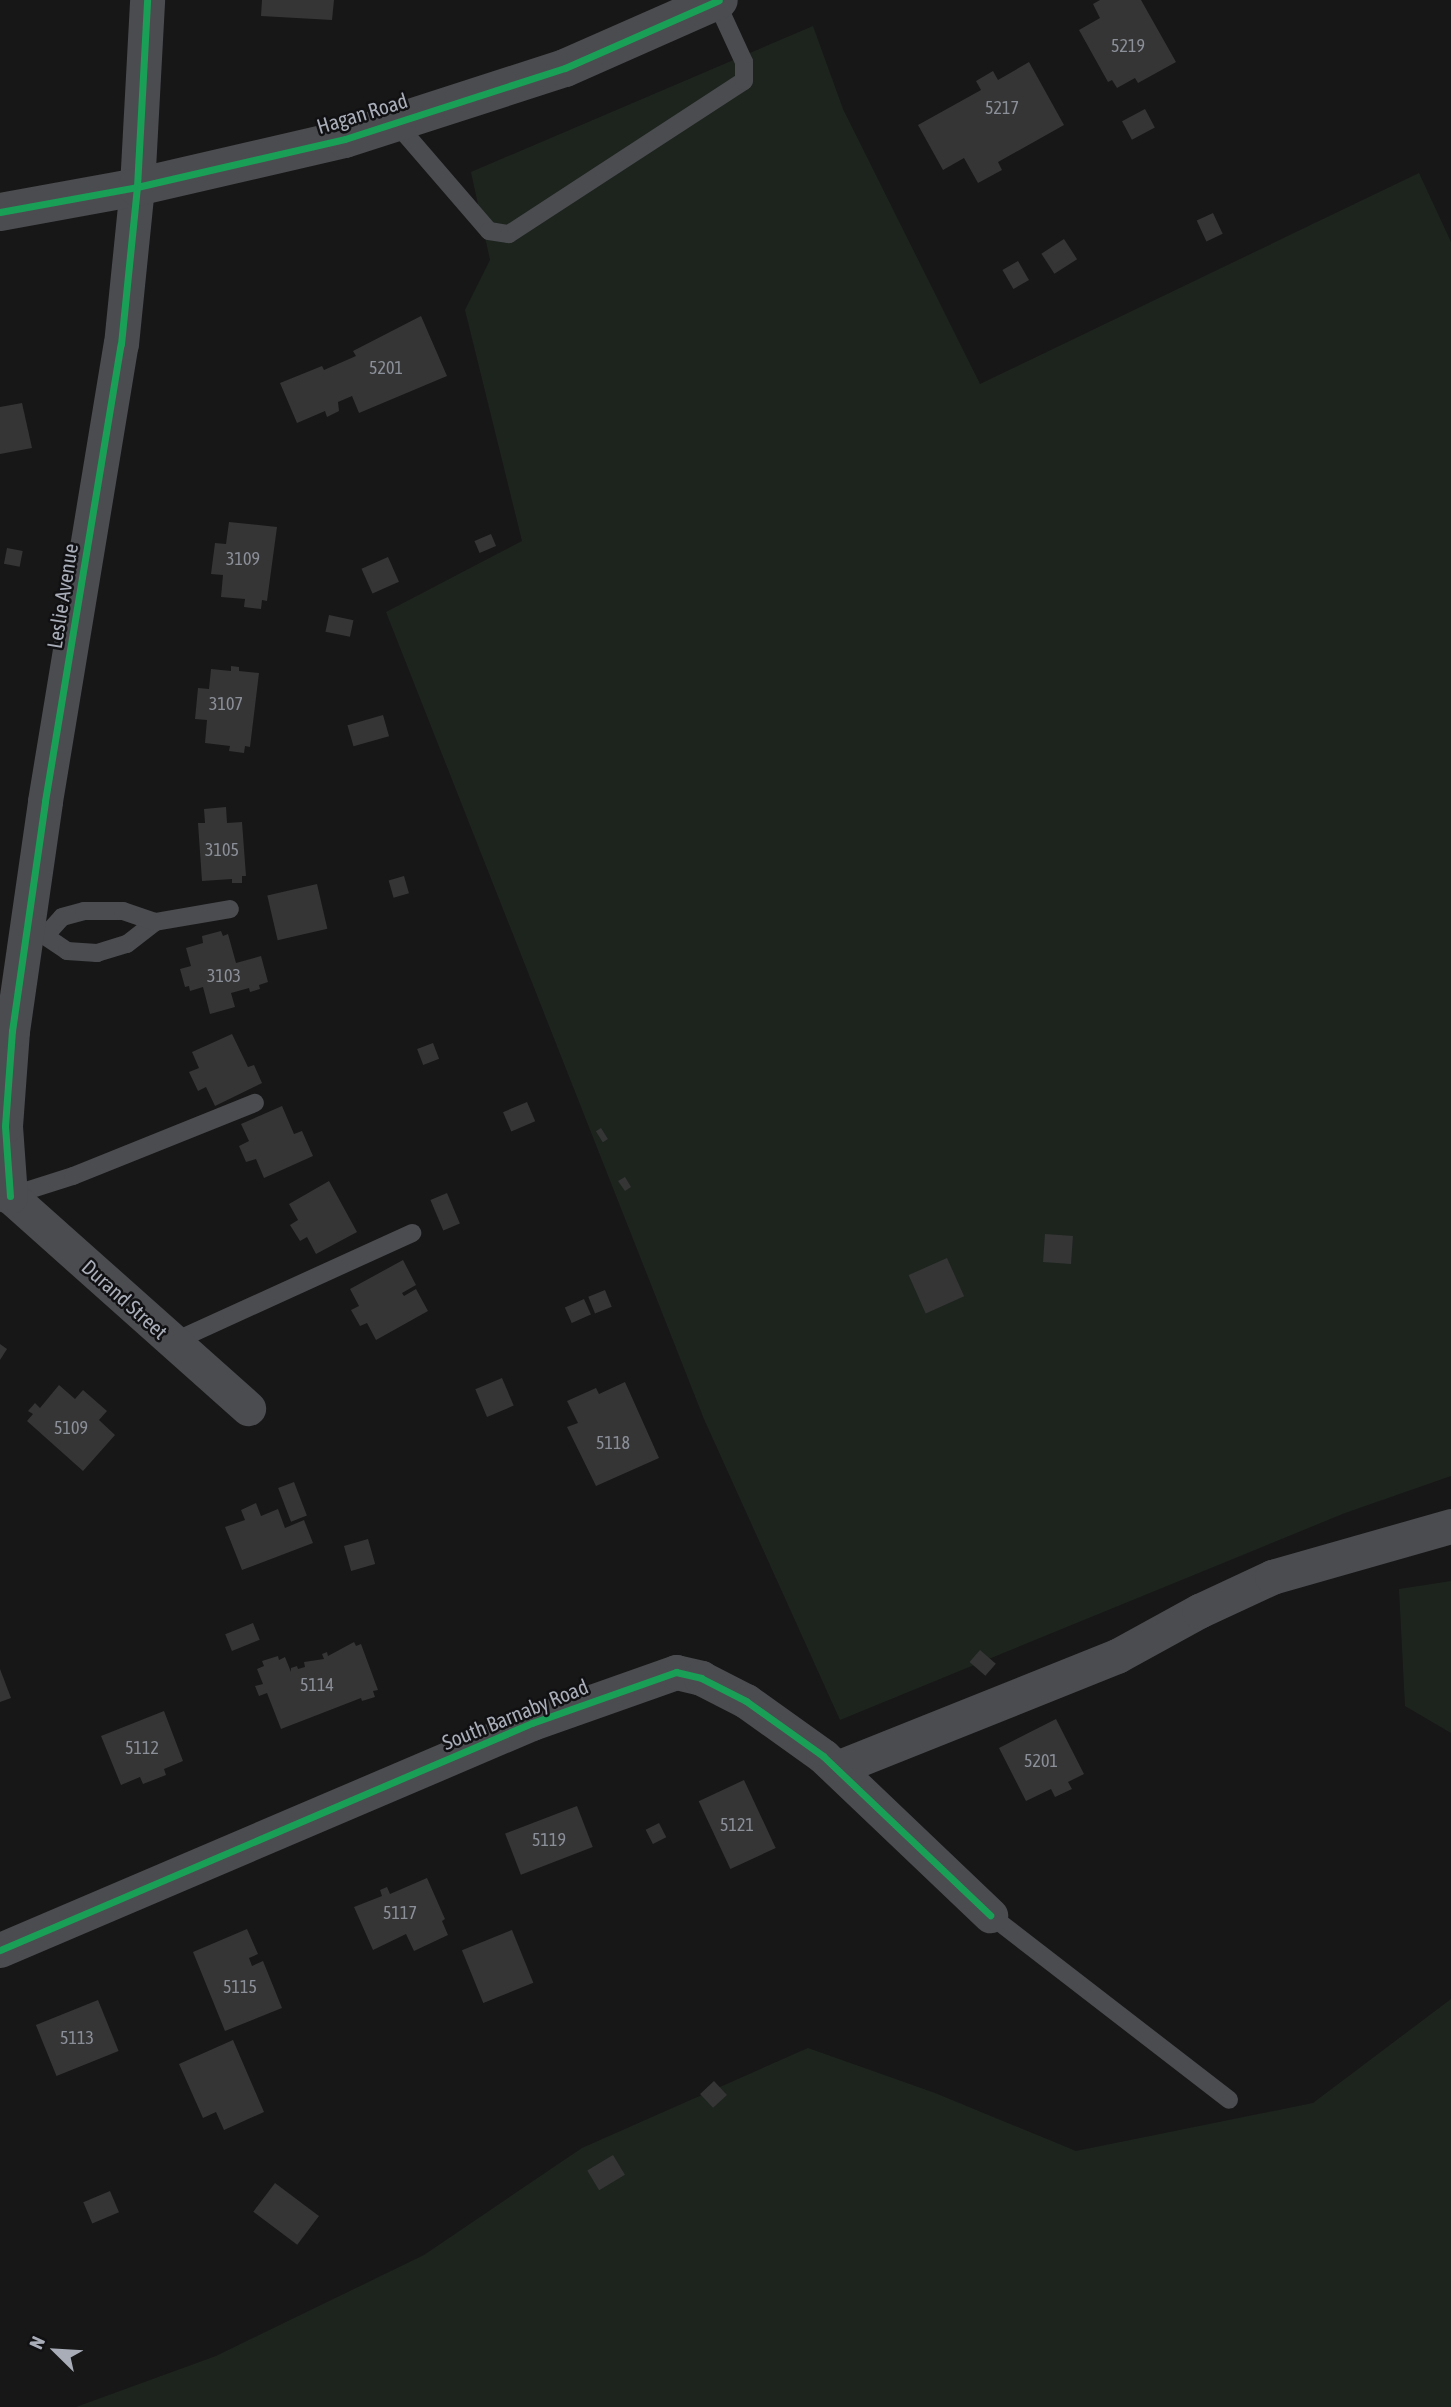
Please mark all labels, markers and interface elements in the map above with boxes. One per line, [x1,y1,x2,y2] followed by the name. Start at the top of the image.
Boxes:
[1111,35,1145,57] house number: 5219
[314,87,410,139] street label: Hagan Road
[985,97,1019,119] house number: 5217
[369,357,403,379] house number: 5201
[41,542,83,650] street label: Leslie Avenue
[226,548,260,570] house number: 3109
[209,693,243,715] house number: 3107
[205,839,239,861] house number: 3105
[207,965,241,987] house number: 3103
[77,1254,173,1344] street label: Durand Street
[54,1417,88,1439] house number: 5109
[596,1432,630,1454] house number: 5118
[438,1673,592,1755] street label: South Barnaby Road
[300,1674,334,1696] house number: 5114
[125,1737,159,1759] house number: 5112
[1024,1750,1058,1772] house number: 5201
[720,1814,754,1836] house number: 5121
[532,1829,566,1851] house number: 5119
[383,1902,417,1924] house number: 5117
[223,1976,257,1998] house number: 5115
[60,2027,94,2049] house number: 5113
[21,2316,91,2386] north arrow
[24,2333,49,2352] text: N

